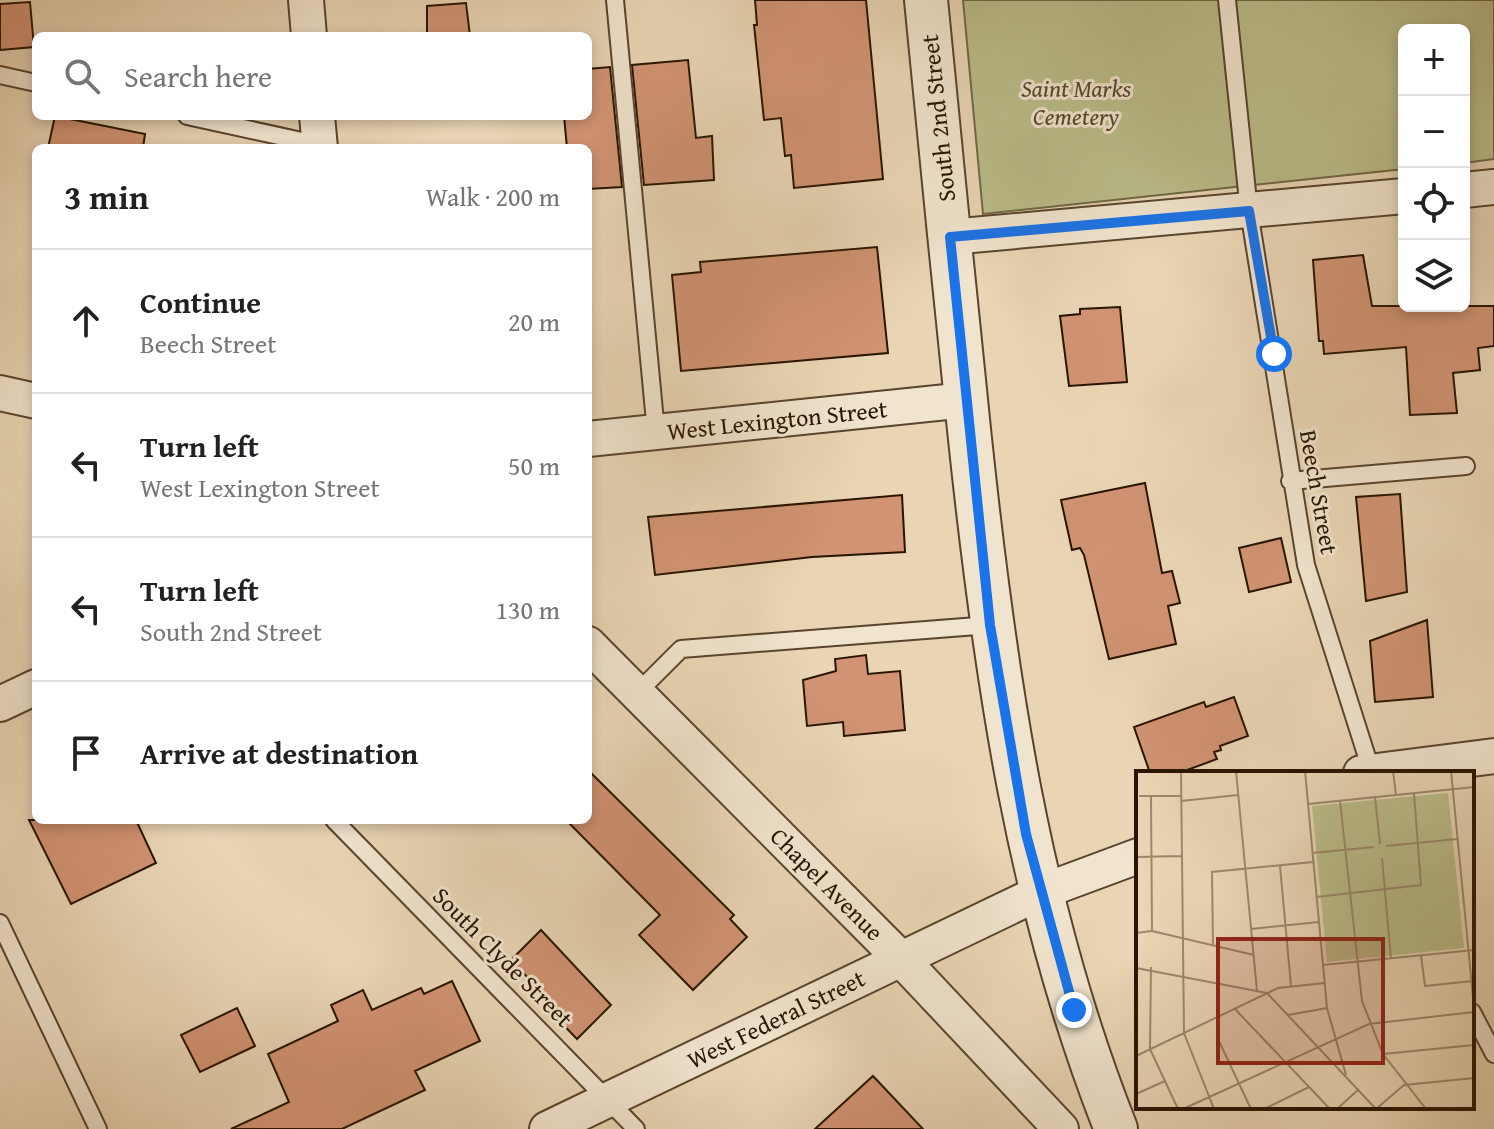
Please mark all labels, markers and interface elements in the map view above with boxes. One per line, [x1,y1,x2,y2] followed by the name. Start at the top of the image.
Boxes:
[1398,24,1470,312] map controls
[1398,24,1470,96] button: +
[32,32,592,120] search box
[912,32,964,203] street label: South 2nd Street
[60,54,104,98] icon: search
[124,54,272,98] text: Search here
[1021,71,1131,134] park label: Saint Marks Cemetery
[1398,96,1470,168] button: −
[1398,168,1470,240] button: locate
[64,172,149,221] text: 3 min
[426,177,560,216] text: Walk · 200 m
[1398,240,1470,312] button: layers
[140,280,261,324] text: Continue
[64,299,108,343] icon: ahead
[508,302,560,341] text: 20 m
[140,324,276,363] text: Beech Street
[1256,336,1292,372] route start
[665,391,889,449] street label: West Lexington Street
[140,424,259,468] text: Turn left
[1291,427,1347,558] street label: Beech Street
[64,443,108,487] icon: left
[508,446,560,485] text: 50 m
[140,468,380,507] text: West Lexington Street
[140,568,259,612] text: Turn left
[64,587,108,631] icon: left
[495,590,560,629] text: 130 m
[140,612,322,651] text: South 2nd Street
[64,731,108,775] icon: arrive
[140,731,418,775] text: Arrive at destination
[1136,771,1474,1109] inset map
[762,819,892,949] street label: Chapel Avenue
[425,879,581,1035] street label: South Clyde Street
[681,961,871,1077] street label: West Federal Street
[1056,992,1092,1028] route end

